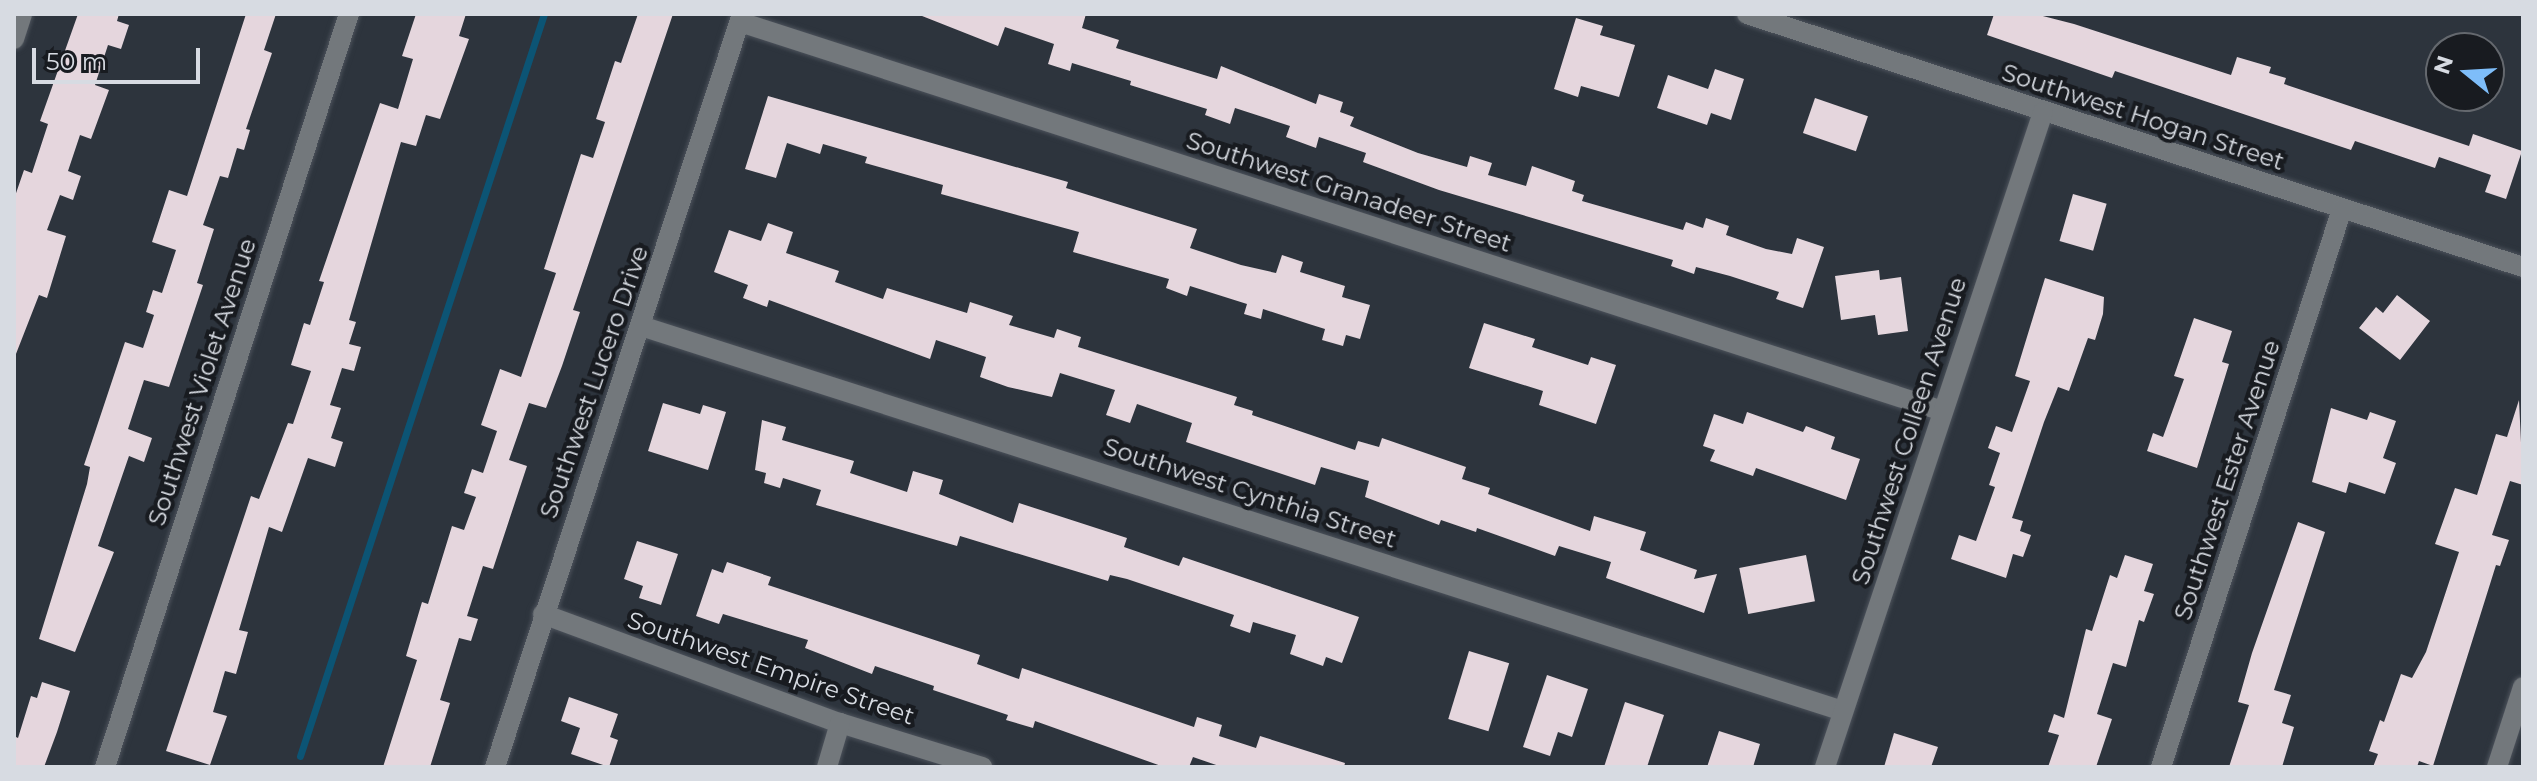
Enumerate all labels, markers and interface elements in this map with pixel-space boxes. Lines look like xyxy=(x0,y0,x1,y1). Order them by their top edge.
scale bar xyxy=(36,32,204,82)
north arrow xyxy=(2425,32,2505,112)
text: 50 m xyxy=(46,47,107,76)
text: N xyxy=(2428,52,2459,78)
street label: Southwest Hogan Street xyxy=(1998,58,2288,176)
street label: Southwest Granadeer Street xyxy=(1183,126,1515,258)
street label: Southwest Violet Avenue xyxy=(142,235,262,529)
street label: Southwest Lucero Drive xyxy=(534,242,654,522)
street label: Southwest Colleen Avenue xyxy=(1846,274,1972,588)
street label: Southwest Ester Avenue xyxy=(2168,336,2286,624)
street label: Southwest Cynthia Street xyxy=(1100,432,1400,554)
street label: Southwest Empire Street xyxy=(624,605,918,731)

